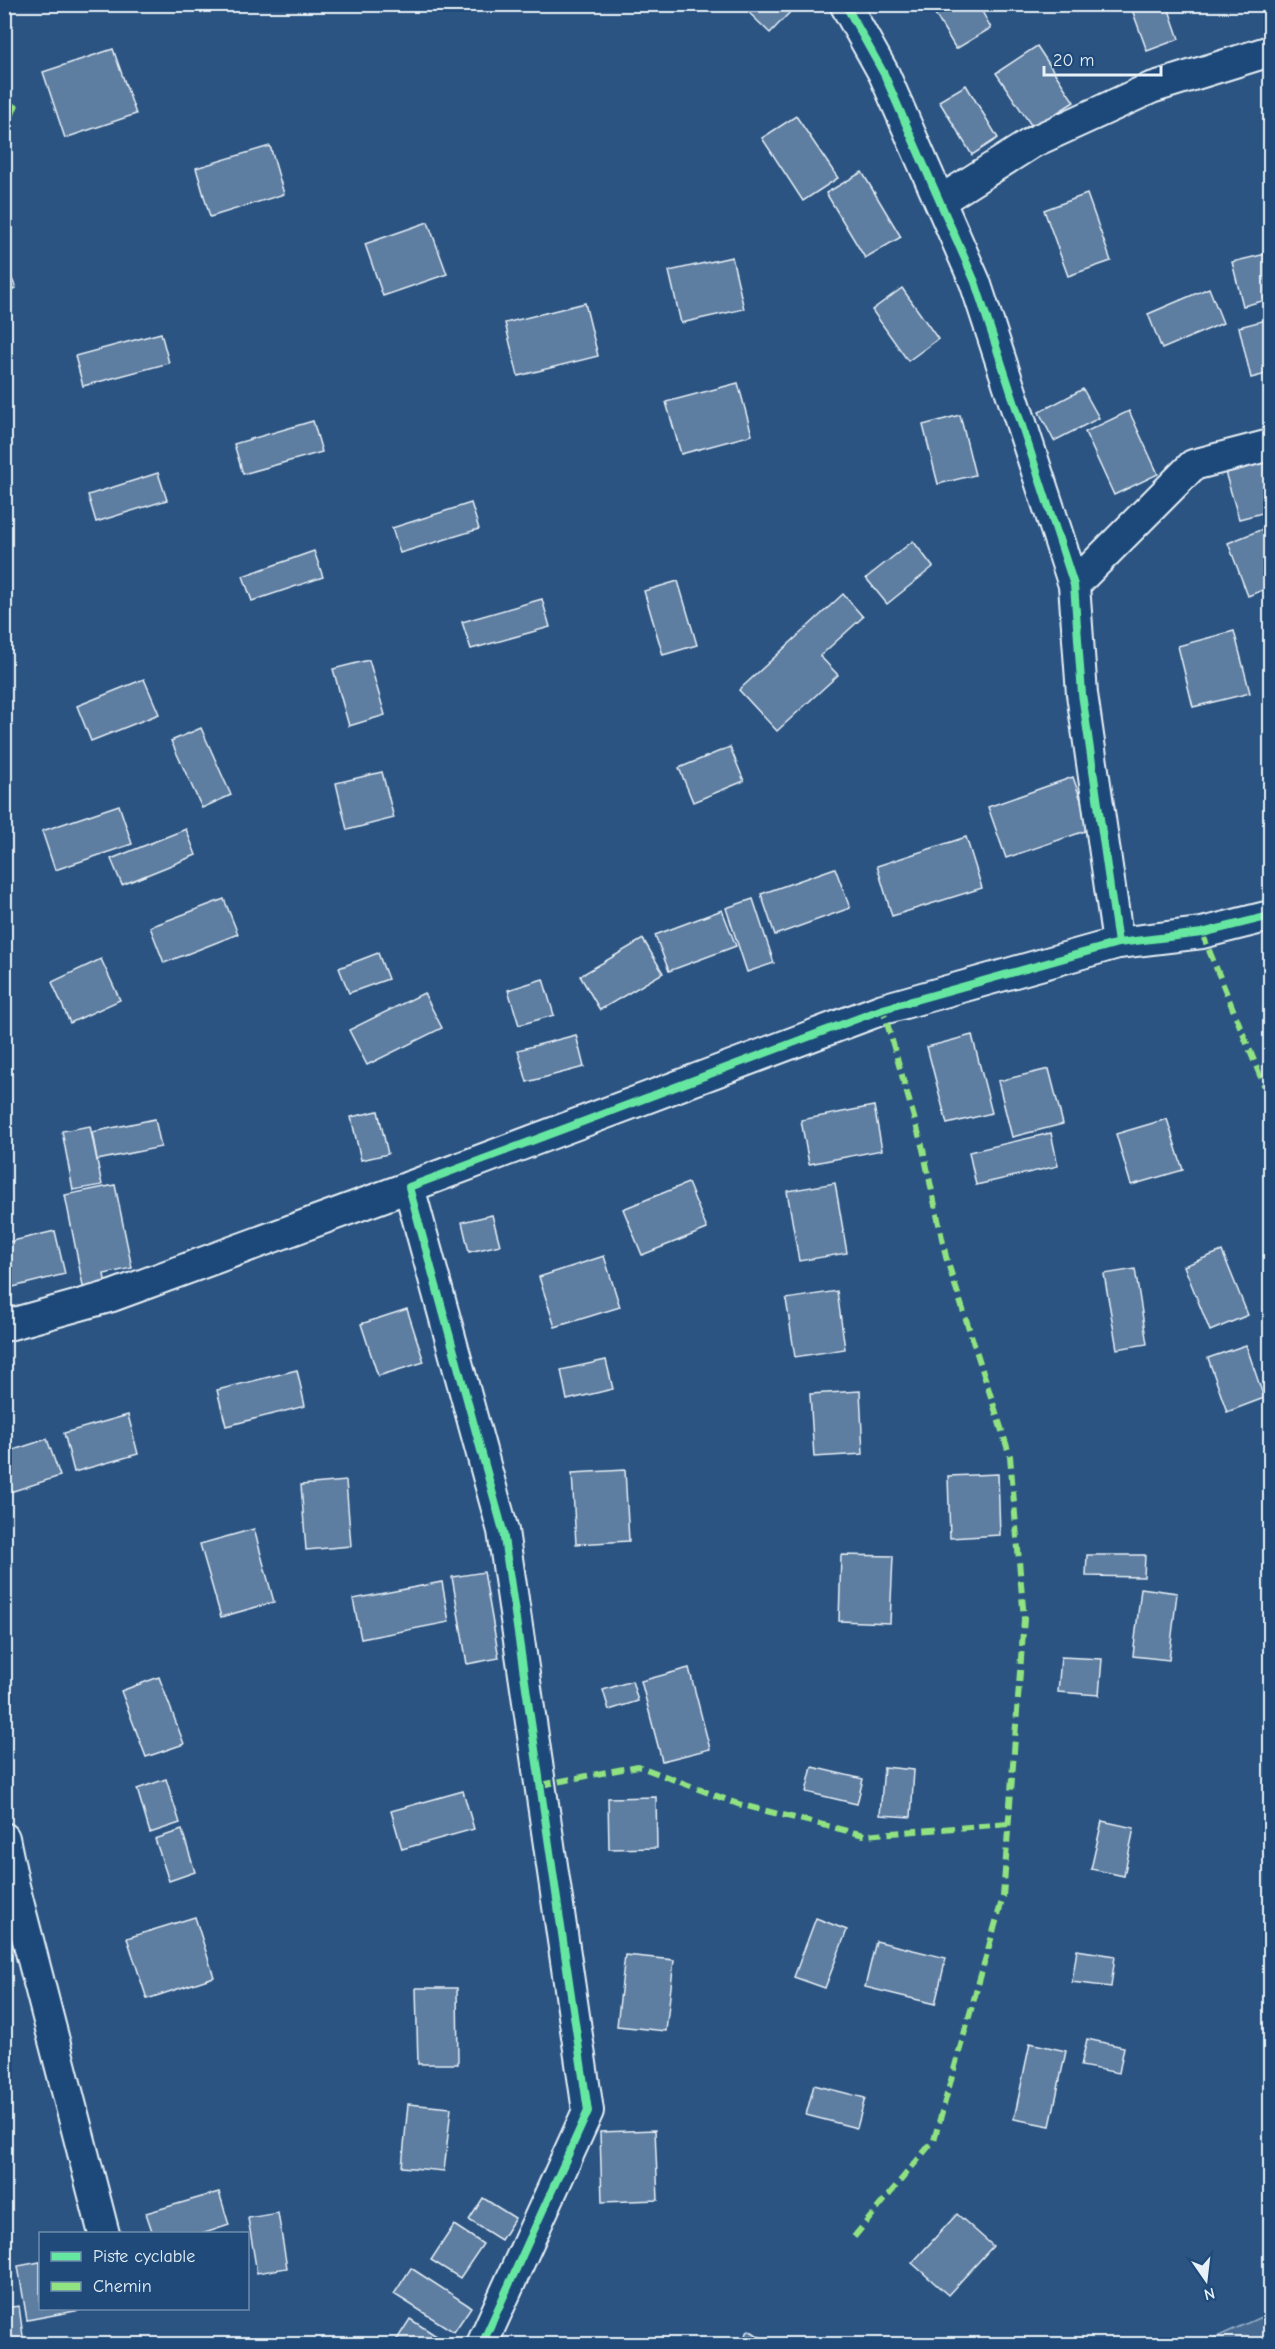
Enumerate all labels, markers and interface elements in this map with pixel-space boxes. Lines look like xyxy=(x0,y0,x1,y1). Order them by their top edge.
scale bar xyxy=(1044,39,1161,77)
text: 20 m xyxy=(1053,50,1094,71)
legend xyxy=(39,2232,249,2310)
text: Piste cyclable xyxy=(93,2246,195,2267)
north arrow xyxy=(1176,2250,1236,2310)
text: Chemin xyxy=(93,2276,152,2297)
text: N xyxy=(1202,2284,1217,2304)

